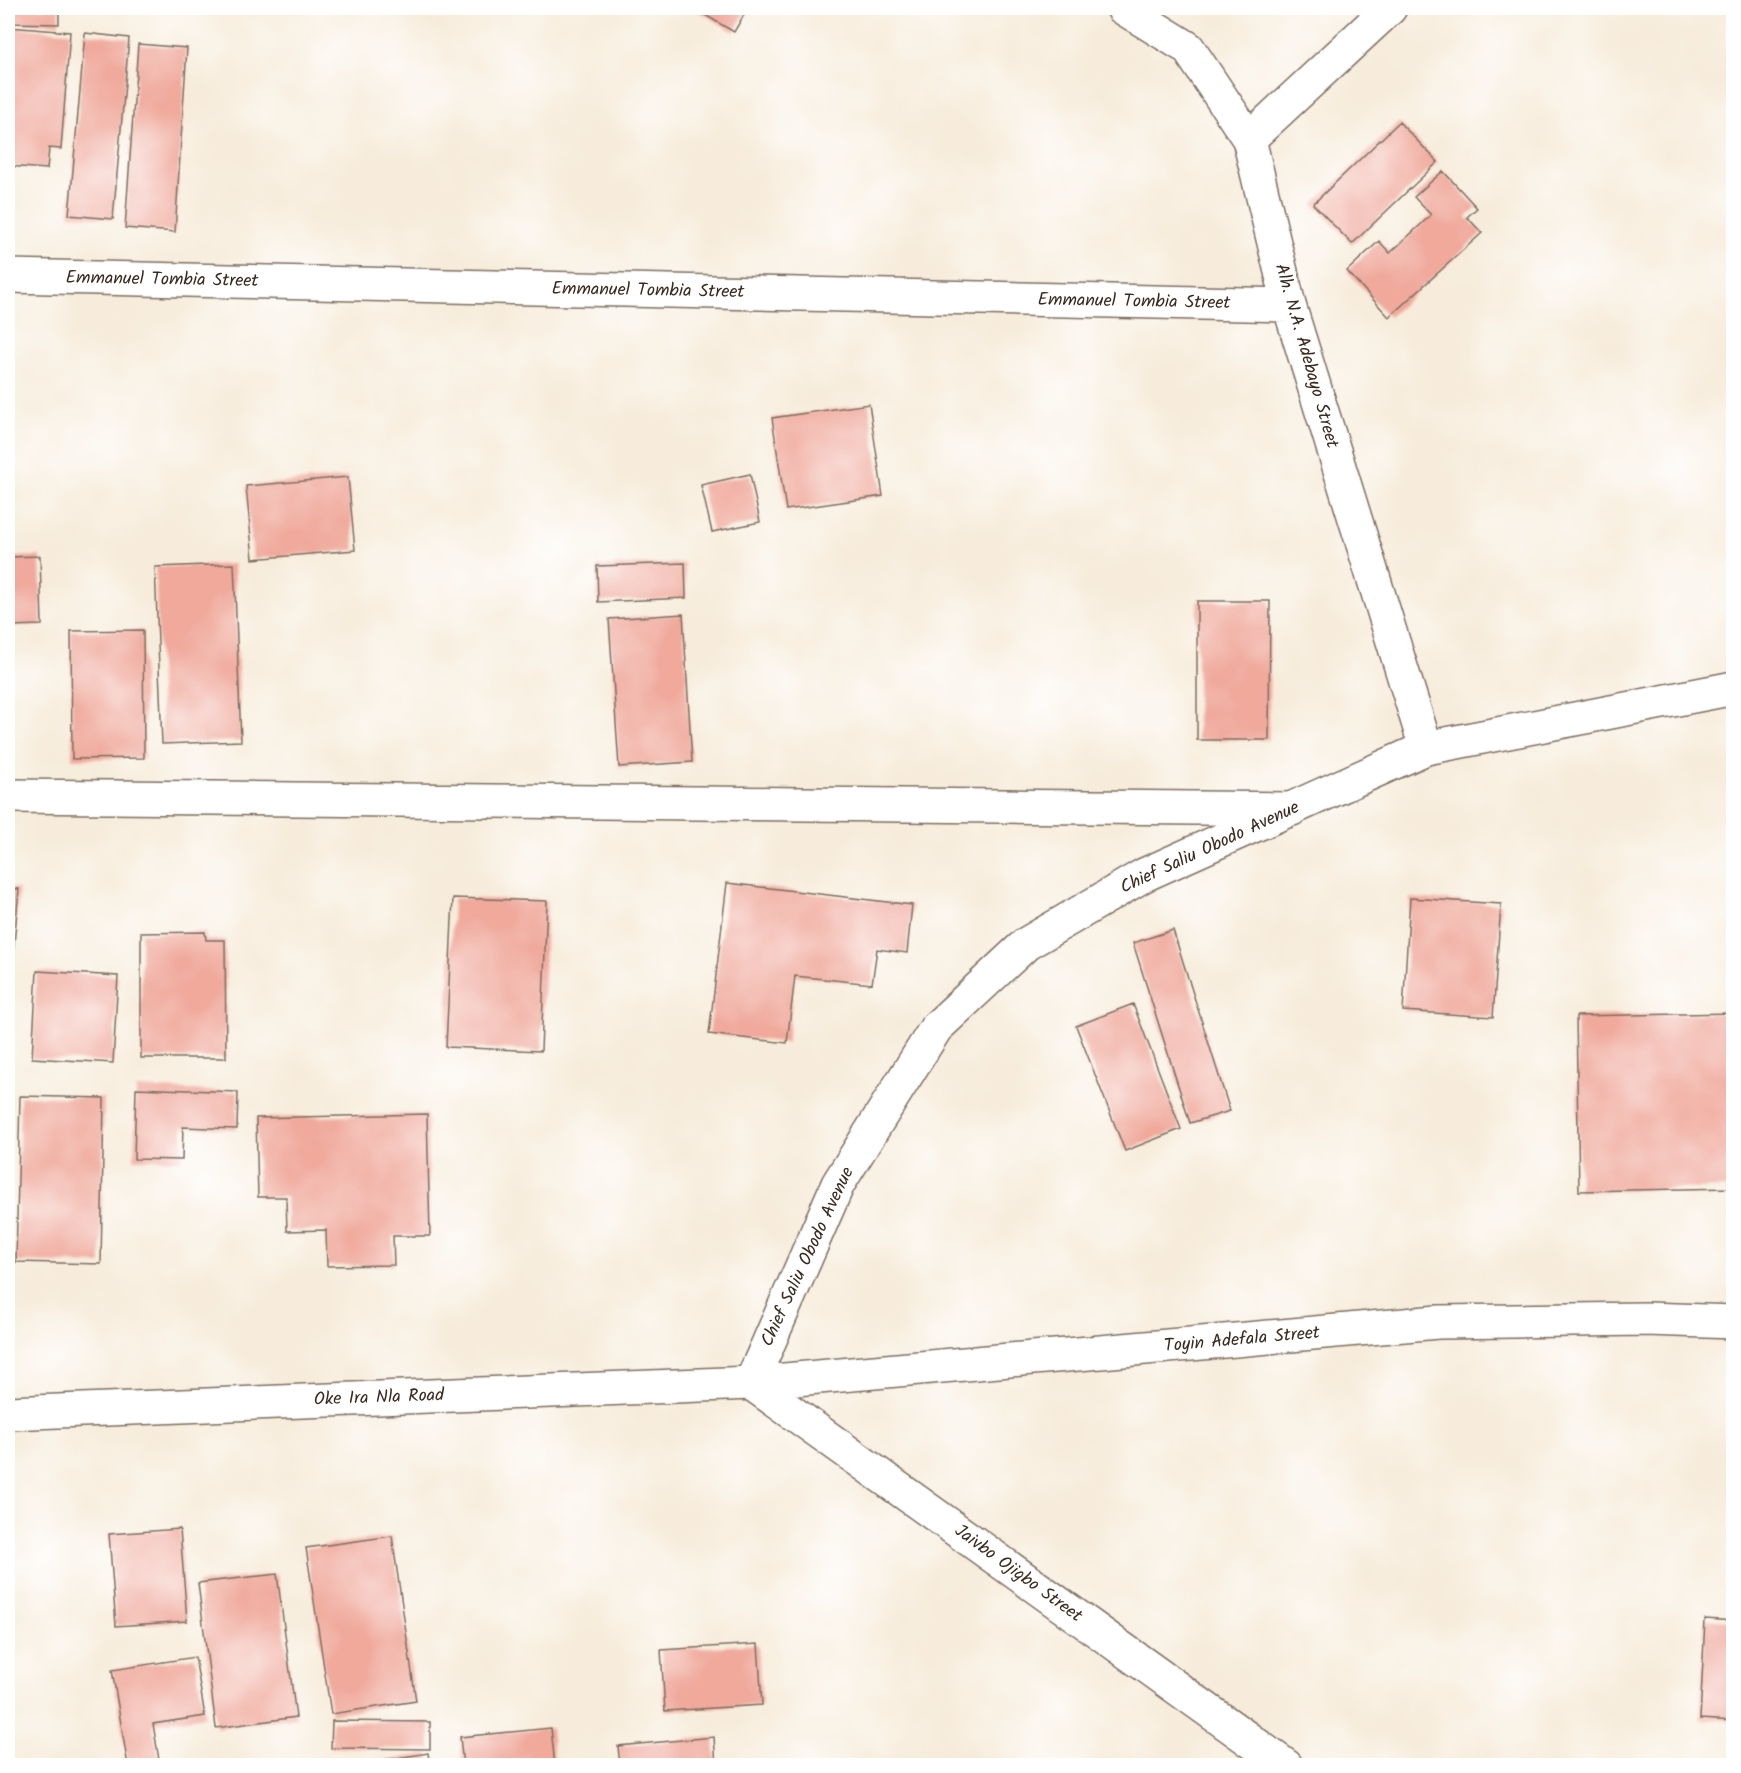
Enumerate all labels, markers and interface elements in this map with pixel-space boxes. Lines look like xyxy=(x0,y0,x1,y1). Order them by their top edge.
street label: Alh. N.A. Adebayo Street xyxy=(1266,260,1347,453)
street label: Emmanuel Tombia Street xyxy=(65,264,260,296)
street label: Emmanuel Tombia Street xyxy=(551,275,746,307)
street label: Emmanuel Tombia Street xyxy=(1037,286,1232,318)
street label: Chief Saliu Obodo Avenue xyxy=(1115,794,1305,902)
street label: Chief Saliu Obodo Avenue xyxy=(754,1162,862,1352)
street label: Toyin Adefala Street xyxy=(1163,1319,1322,1361)
street label: Oke Ira Nla Road xyxy=(313,1381,446,1415)
street label: Jaivbo Ojigbo Street xyxy=(948,1517,1089,1631)

